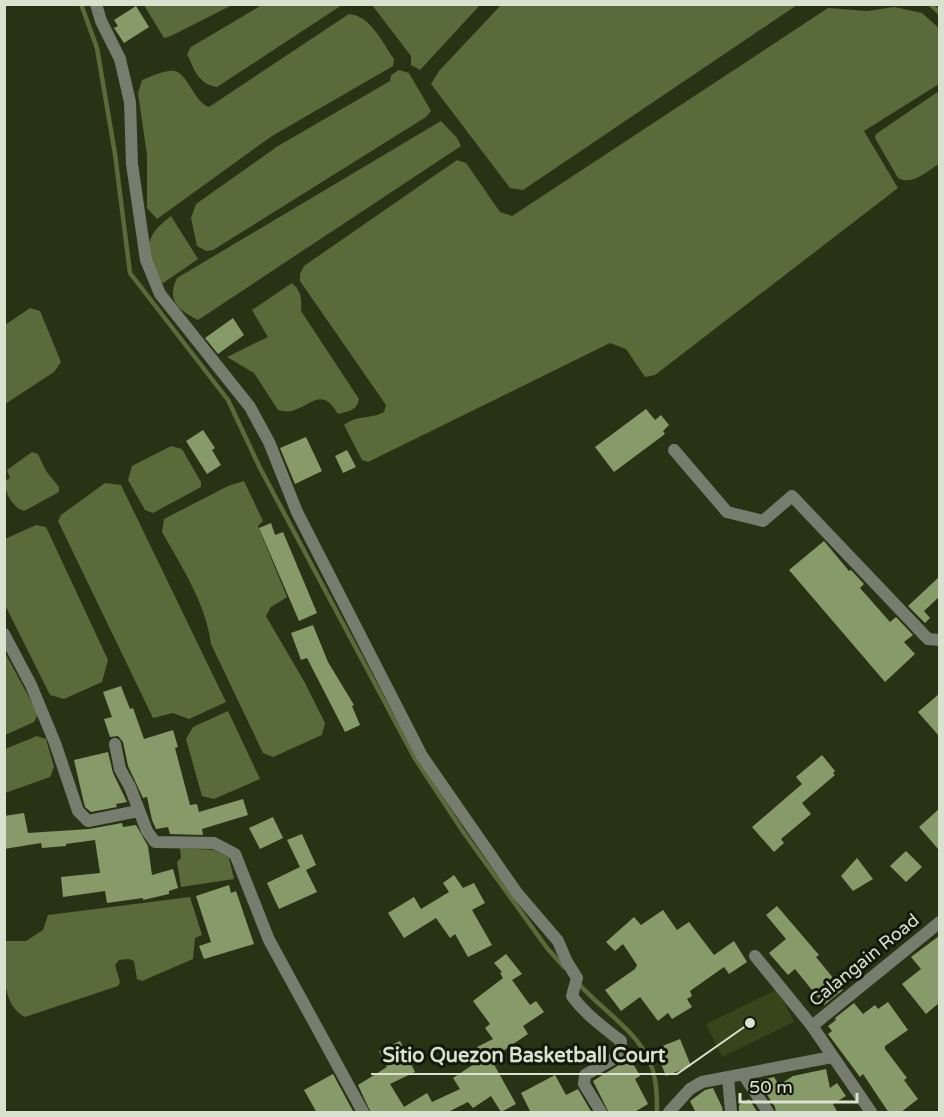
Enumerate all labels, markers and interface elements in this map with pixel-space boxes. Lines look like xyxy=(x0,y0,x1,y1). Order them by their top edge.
street label: Calangain Road xyxy=(805,909,923,1011)
callout: Sitio Quezon Basketball Court xyxy=(371,1036,677,1074)
text: Sitio Quezon Basketball Court xyxy=(383,1044,666,1068)
scale bar xyxy=(740,1066,857,1104)
text: 50 m xyxy=(749,1076,793,1098)

